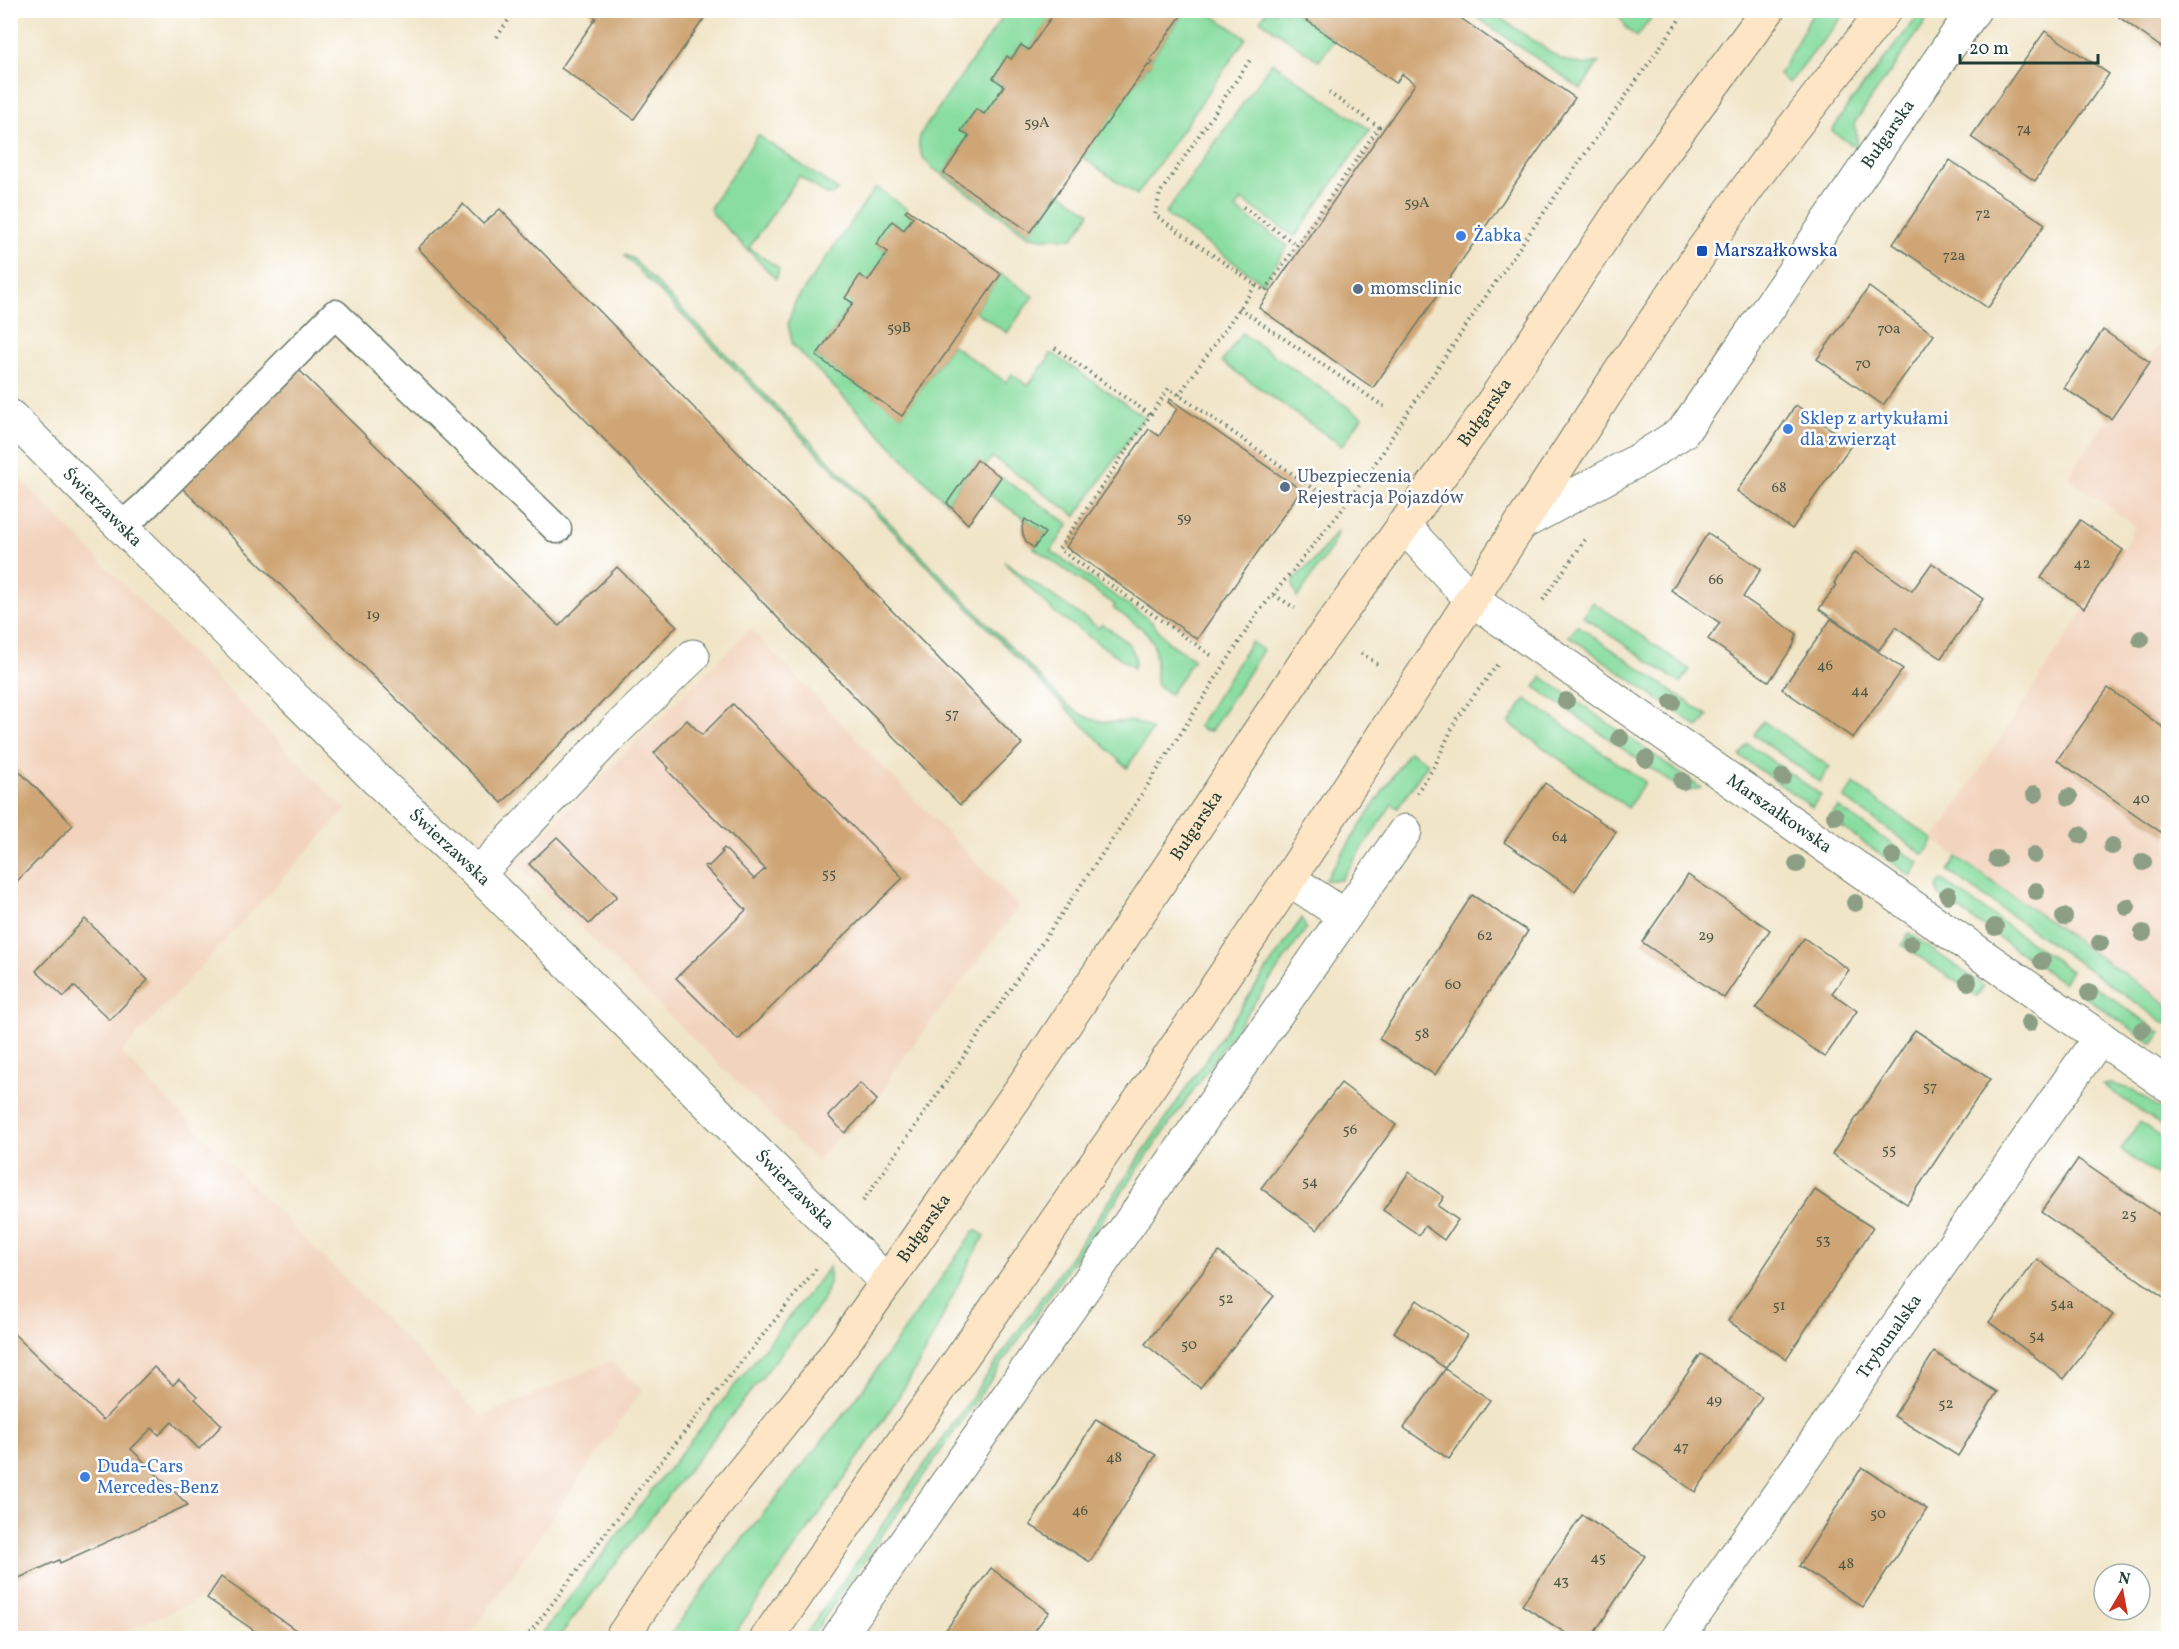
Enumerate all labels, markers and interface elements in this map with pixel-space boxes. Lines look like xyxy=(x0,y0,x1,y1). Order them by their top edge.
scale bar xyxy=(1960,27,2098,65)
text: 20 m xyxy=(1969,37,2009,62)
street label: Bułgarska xyxy=(1856,95,1921,174)
house number: 59A xyxy=(1024,113,1050,134)
house number: 74 xyxy=(2017,119,2031,140)
house number: 59A xyxy=(1404,193,1430,214)
house number: 72 xyxy=(1975,204,1991,225)
place label: Żabka xyxy=(1473,224,1522,249)
marker: Żabka xyxy=(1454,229,1468,243)
place label: Marszałkowska xyxy=(1714,239,1838,264)
marker: Marszałkowska xyxy=(1695,244,1709,258)
house number: 72a xyxy=(1943,246,1965,267)
place label: momsclinic xyxy=(1370,277,1462,302)
marker: momsclinic xyxy=(1351,282,1365,296)
house number: 59B xyxy=(887,318,911,339)
house number: 70a xyxy=(1877,319,1901,340)
house number: 70 xyxy=(1855,354,1871,375)
street label: Bułgarska xyxy=(1452,373,1518,452)
place label: Sklep z artykułami dla zwierząt xyxy=(1800,407,1948,453)
marker: Sklep z artykułami dla zwierząt xyxy=(1781,422,1795,436)
street label: Świerzawska xyxy=(57,462,148,553)
place label: Ubezpieczenia Rejestracja Pojazdów xyxy=(1297,465,1464,511)
house number: 68 xyxy=(1771,478,1787,499)
marker: Ubezpieczenia Rejestracja Pojazdów xyxy=(1278,480,1292,494)
house number: 59 xyxy=(1177,508,1192,529)
house number: 42 xyxy=(2073,554,2091,575)
house number: 66 xyxy=(1708,570,1724,591)
house number: 19 xyxy=(366,605,380,626)
house number: 46 xyxy=(1817,656,1833,677)
house number: 44 xyxy=(1851,681,1869,702)
house number: 57 xyxy=(945,704,959,725)
street label: Marszałkowska xyxy=(1721,768,1837,859)
street label: Bułgarska xyxy=(1164,786,1229,866)
house number: 40 xyxy=(2132,789,2150,810)
street label: Świerzawska xyxy=(403,803,496,892)
house number: 64 xyxy=(1552,827,1568,848)
house number: 55 xyxy=(822,864,836,885)
house number: 62 xyxy=(1477,926,1493,947)
house number: 29 xyxy=(1698,926,1714,947)
house number: 60 xyxy=(1445,975,1461,996)
house number: 58 xyxy=(1415,1024,1429,1045)
house number: 57 xyxy=(1923,1077,1937,1098)
house number: 56 xyxy=(1343,1120,1357,1141)
house number: 55 xyxy=(1882,1140,1896,1161)
street label: Świerzawska xyxy=(749,1144,840,1235)
house number: 54 xyxy=(1302,1172,1318,1193)
street label: Bułgarska xyxy=(891,1189,957,1268)
house number: 25 xyxy=(2121,1205,2137,1226)
house number: 53 xyxy=(1816,1230,1830,1251)
house number: 52 xyxy=(1218,1289,1234,1310)
street label: Trybunalska xyxy=(1851,1289,1928,1384)
house number: 54a xyxy=(2050,1294,2074,1315)
house number: 51 xyxy=(1772,1296,1786,1317)
house number: 54 xyxy=(2029,1326,2045,1347)
house number: 50 xyxy=(1181,1335,1197,1356)
house number: 49 xyxy=(1706,1390,1722,1411)
house number: 52 xyxy=(1938,1394,1954,1415)
house number: 47 xyxy=(1673,1437,1689,1458)
house number: 48 xyxy=(1106,1448,1122,1469)
place label: Duda-Cars Mercedes-Benz xyxy=(97,1455,219,1501)
marker: Duda-Cars Mercedes-Benz xyxy=(78,1470,92,1484)
house number: 46 xyxy=(1072,1501,1088,1522)
house number: 50 xyxy=(1870,1504,1886,1525)
house number: 45 xyxy=(1590,1548,1606,1569)
house number: 48 xyxy=(1838,1554,1854,1575)
north arrow xyxy=(2092,1562,2152,1622)
text: N xyxy=(2117,1567,2132,1591)
house number: 43 xyxy=(1553,1571,1569,1592)

